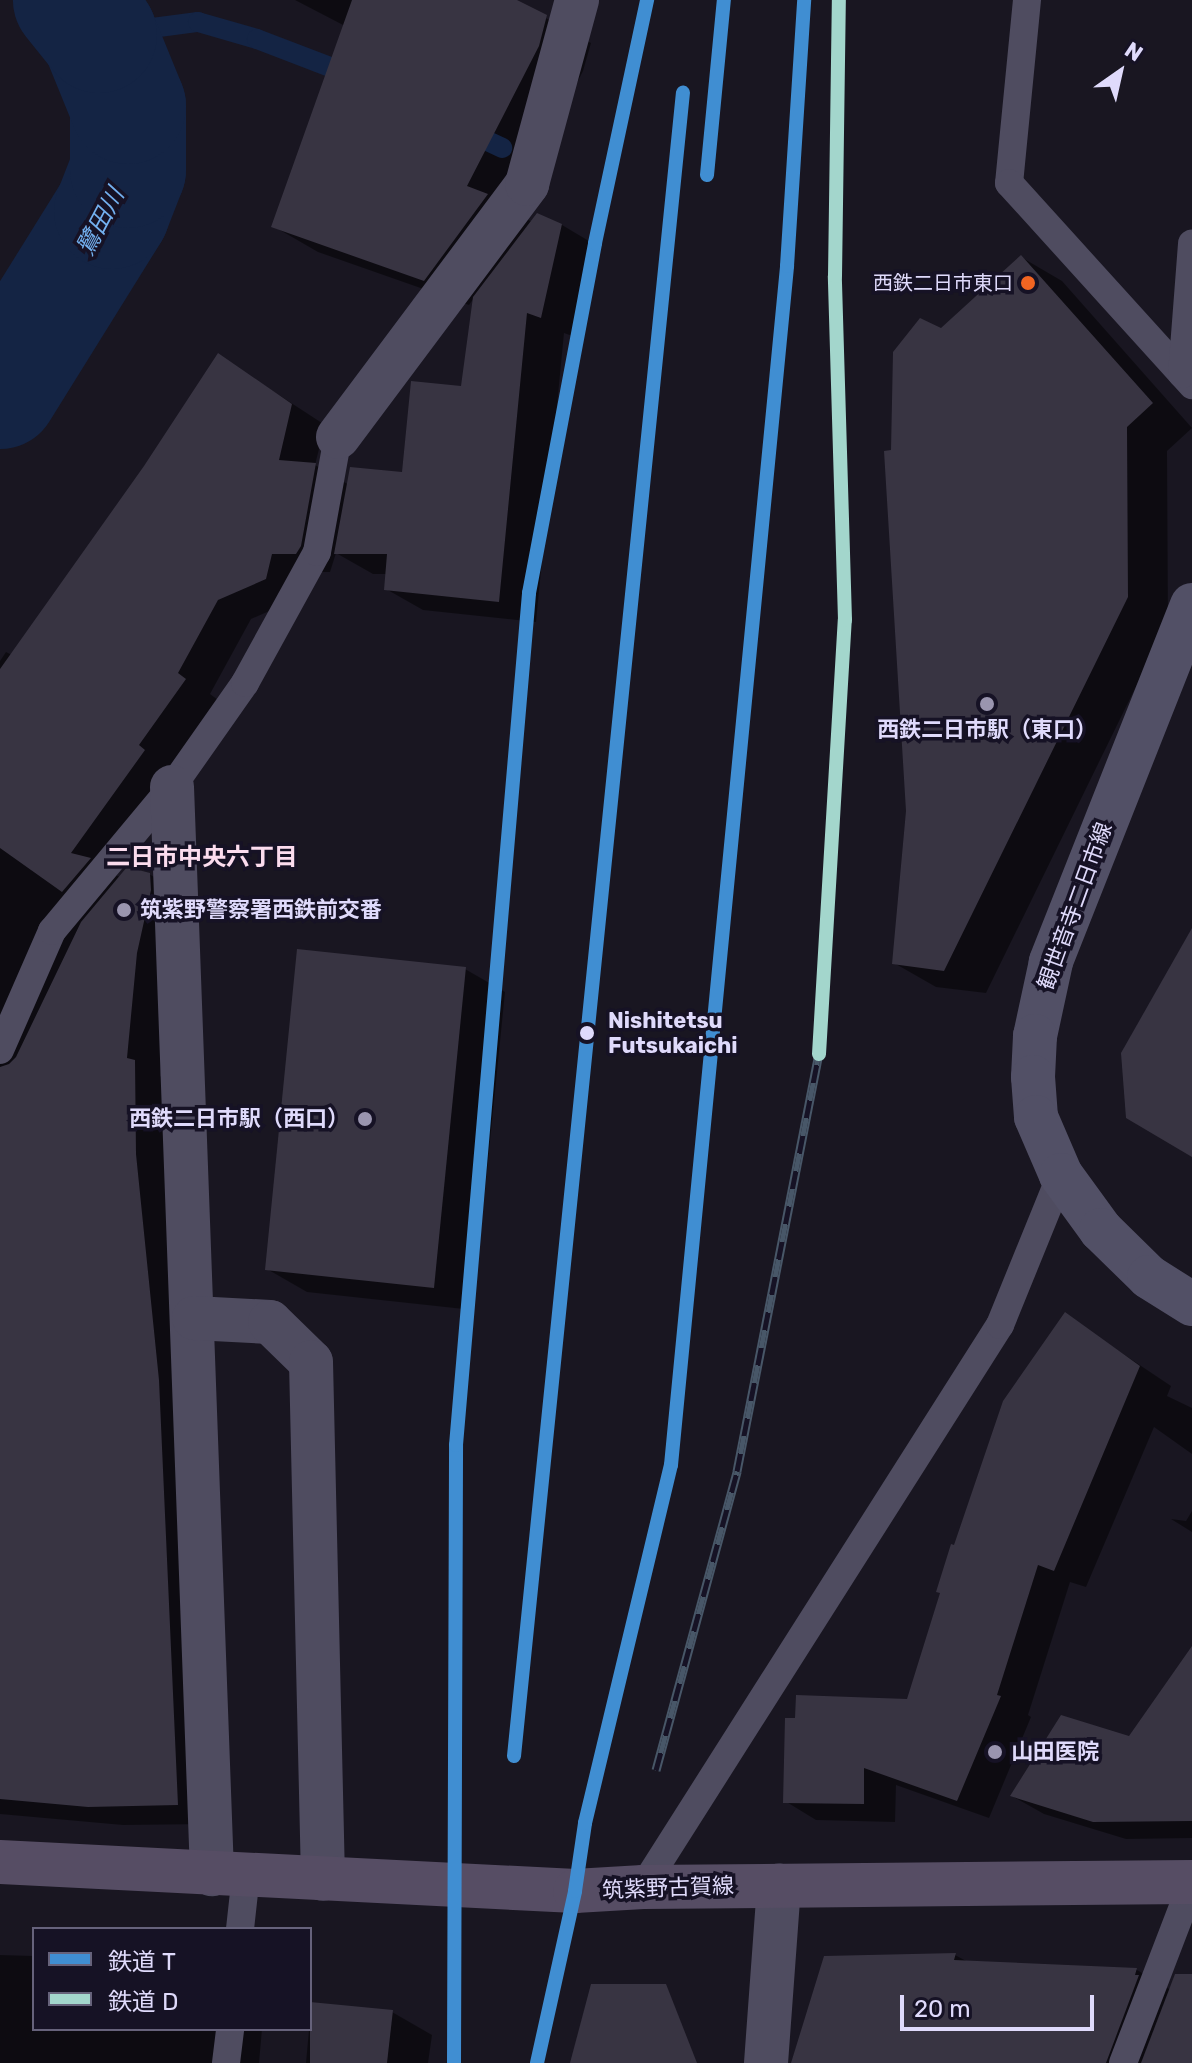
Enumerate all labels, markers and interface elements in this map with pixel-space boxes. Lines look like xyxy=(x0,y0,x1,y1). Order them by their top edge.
north arrow xyxy=(1080,32,1160,112)
text: N xyxy=(1120,36,1148,67)
water label: 鷺田川 xyxy=(71,183,131,261)
place label: 西鉄二日市東口 xyxy=(873,271,1013,295)
marker: 西鉄二日市東口 xyxy=(1020,275,1036,291)
marker: 西鉄二日市駅（東口） xyxy=(978,695,996,713)
place label: 西鉄二日市駅（東口） xyxy=(877,717,1097,743)
street label: 観世音寺二日市線 xyxy=(1032,819,1118,993)
district label: 二日市中央六丁目 xyxy=(106,844,298,872)
place label: 筑紫野警察署西鉄前交番 xyxy=(140,897,382,923)
marker: 筑紫野警察署西鉄前交番 xyxy=(115,901,133,919)
place label: Nishitetsu Futsukaichi xyxy=(608,1007,738,1058)
marker: Nishitetsu Futsukaichi xyxy=(573,1019,601,1047)
place label: 西鉄二日市駅（西口） xyxy=(129,1106,349,1132)
marker: 西鉄二日市駅（西口） xyxy=(356,1110,374,1128)
place label: 山田医院 xyxy=(1011,1739,1099,1765)
marker: 山田医院 xyxy=(986,1743,1004,1761)
street label: 筑紫野古賀線 xyxy=(602,1873,734,1903)
legend xyxy=(32,1927,312,2031)
text: 鉄道 T xyxy=(108,1948,176,1976)
scale bar xyxy=(904,1979,1098,2029)
text: 鉄道 D xyxy=(108,1988,178,2016)
text: 20 m xyxy=(914,1995,971,2023)

